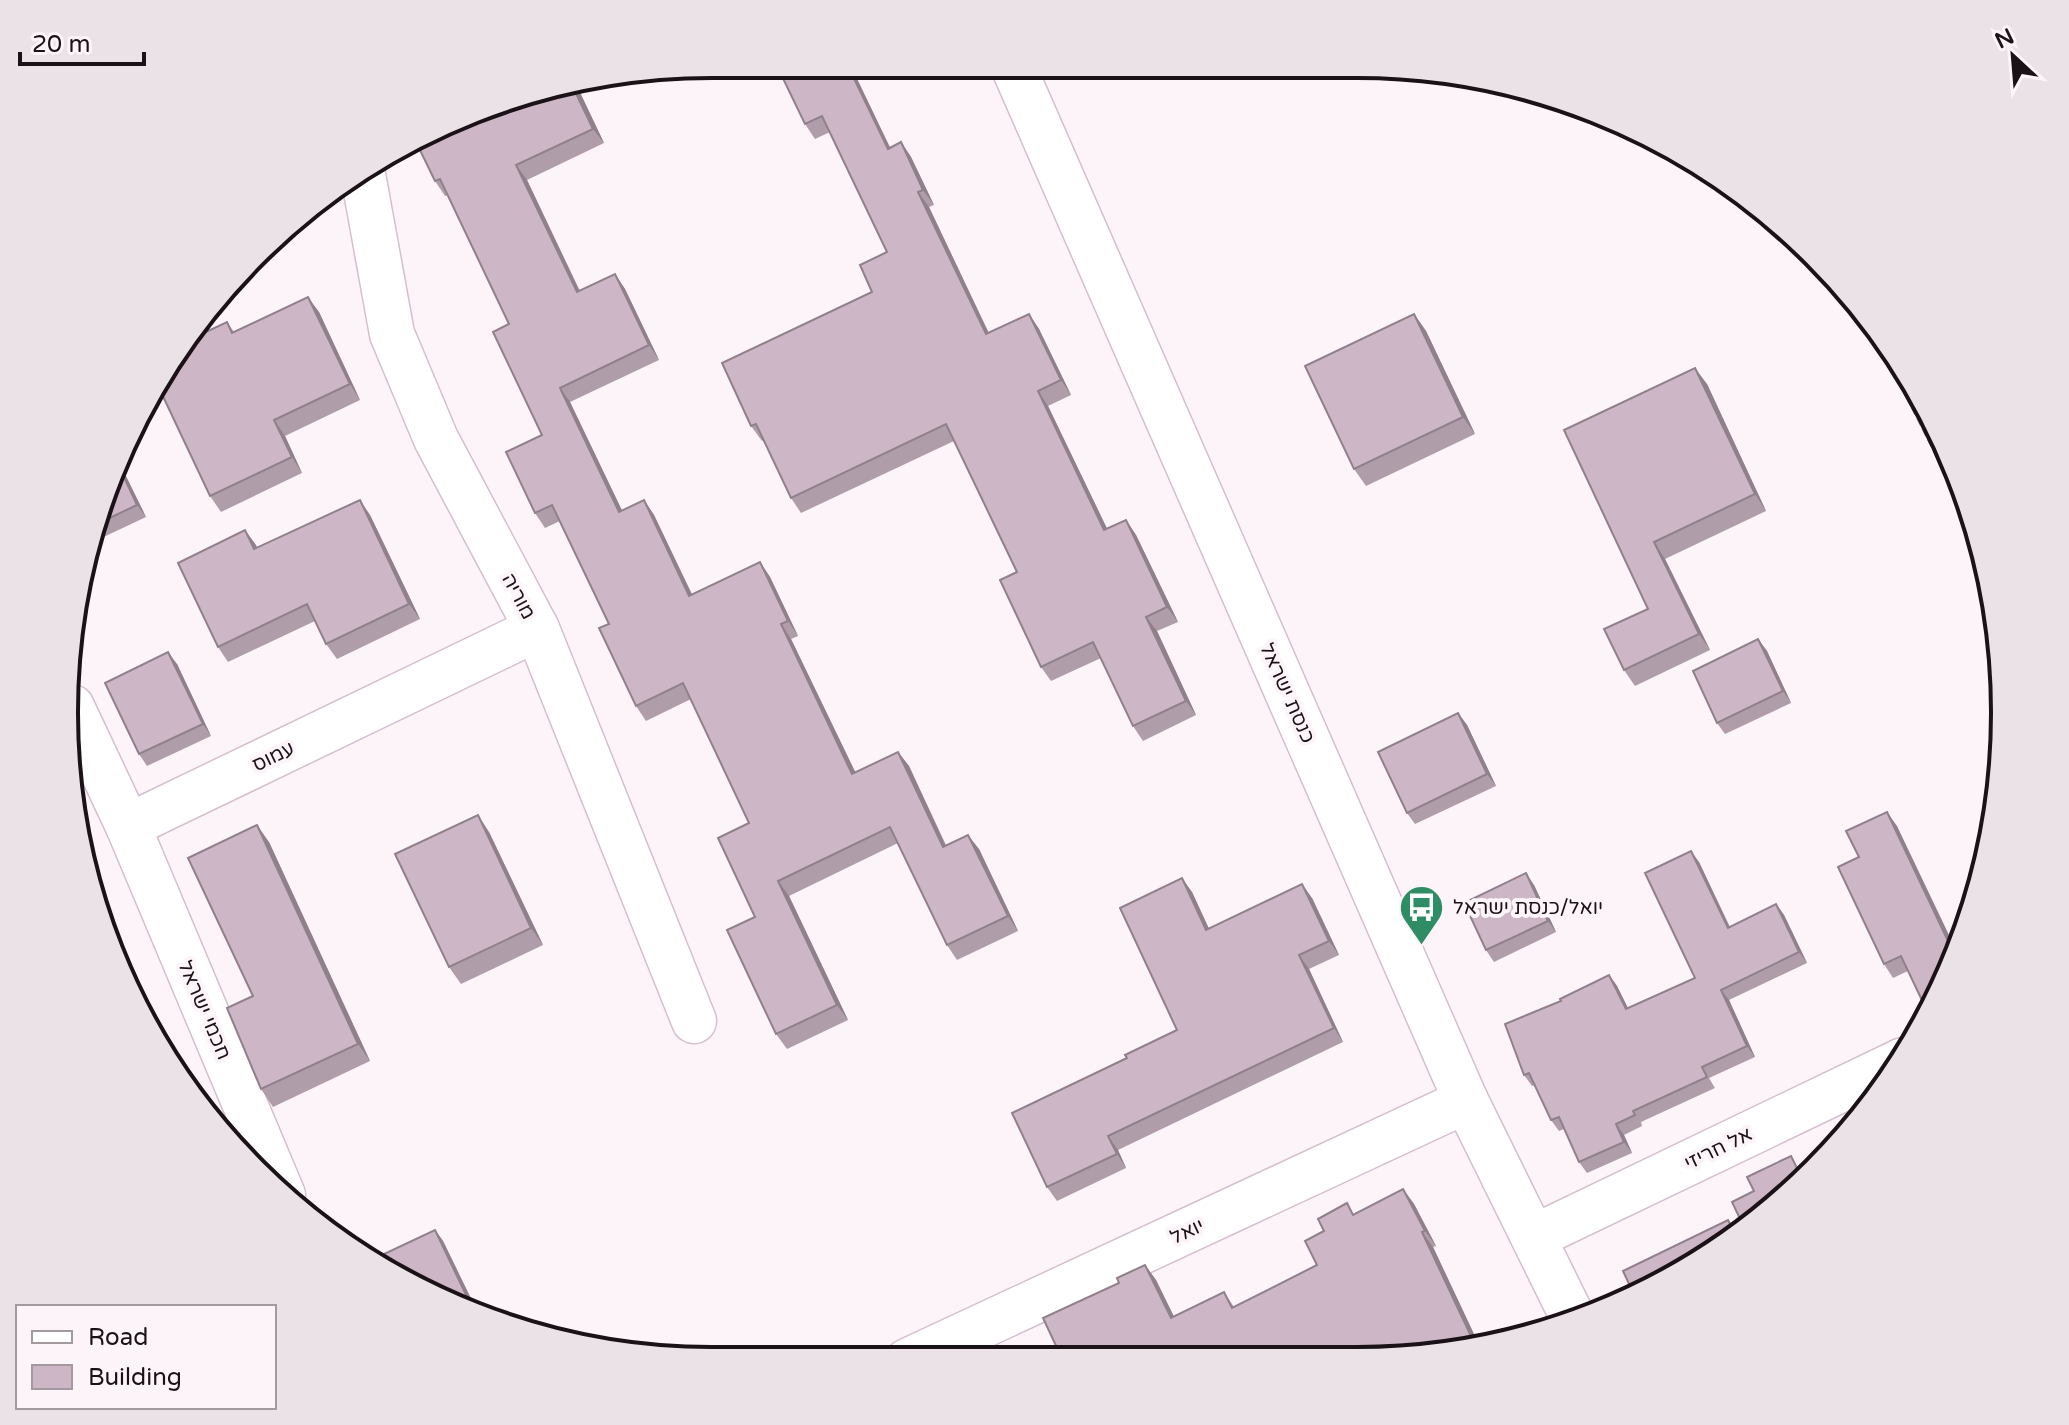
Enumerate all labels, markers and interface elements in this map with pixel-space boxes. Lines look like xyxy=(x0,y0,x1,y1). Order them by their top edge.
scale bar xyxy=(20,16,144,66)
north arrow xyxy=(1973,16,2053,96)
text: N xyxy=(1991,23,2018,54)
text: 20 m xyxy=(32,30,90,59)
street label: מוריה xyxy=(496,569,540,624)
street label: כנסת ישראל xyxy=(1254,640,1320,747)
street label: עמוס xyxy=(248,736,298,777)
bus stop icon: יואל/כנסת ישראל xyxy=(1398,883,1446,946)
place label: יואל/כנסת ישראל xyxy=(1453,896,1603,920)
street label: חכמי ישראל xyxy=(172,957,236,1064)
street label: אל חריזי xyxy=(1681,1122,1756,1176)
street label: יואל xyxy=(1167,1214,1208,1250)
legend xyxy=(16,1305,276,1409)
text: Road xyxy=(88,1323,148,1352)
text: Building xyxy=(88,1363,182,1392)

